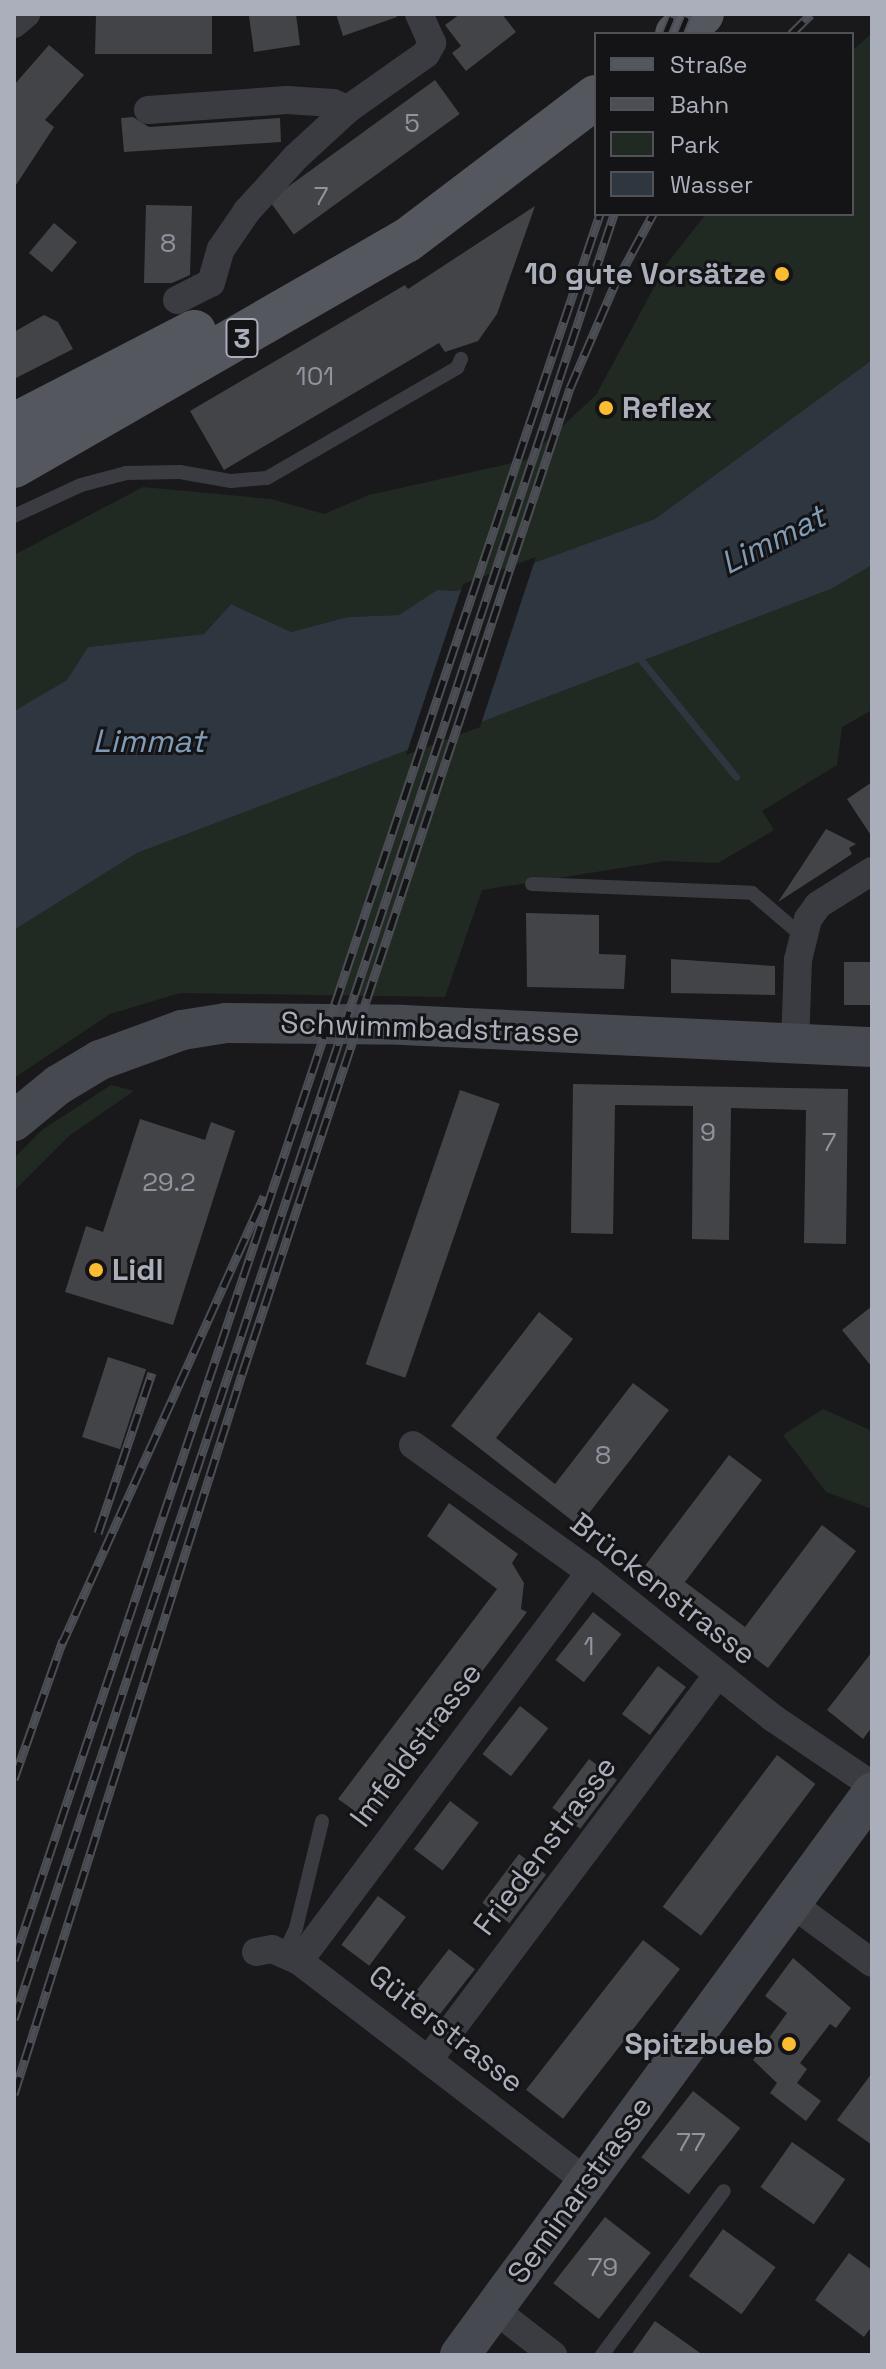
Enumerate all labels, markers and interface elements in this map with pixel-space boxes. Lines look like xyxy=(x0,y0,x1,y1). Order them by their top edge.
legend xyxy=(594,32,854,216)
text: Straße xyxy=(670,49,747,80)
text: Bahn xyxy=(670,89,729,120)
house number: 5 xyxy=(404,108,420,140)
text: Park xyxy=(670,129,720,160)
text: Wasser xyxy=(670,169,753,200)
house number: 7 xyxy=(314,181,328,213)
house number: 8 xyxy=(160,228,176,260)
place label: 10 gute Vorsätze xyxy=(524,256,766,292)
marker: 10 gute Vorsätze xyxy=(773,265,791,283)
road number: 3 xyxy=(224,314,260,362)
house number: 101 xyxy=(296,361,334,393)
place label: Reflex xyxy=(622,390,712,426)
marker: Reflex xyxy=(597,399,615,417)
water label: Limmat xyxy=(714,497,832,583)
water label: Limmat xyxy=(93,722,205,760)
street label: Schwimmbadstrasse xyxy=(280,1005,580,1051)
house number: 9 xyxy=(700,1117,716,1149)
house number: 7 xyxy=(822,1127,836,1159)
house number: 29.2 xyxy=(142,1167,196,1199)
place label: Lidl xyxy=(112,1252,163,1288)
marker: Lidl xyxy=(87,1261,105,1279)
house number: 8 xyxy=(595,1440,611,1472)
street label: Brückenstrasse xyxy=(563,1505,763,1673)
house number: 1 xyxy=(584,1631,594,1663)
street label: Imfeldstrasse xyxy=(343,1656,489,1834)
street label: Friedenstrasse xyxy=(466,1749,624,1943)
street label: Güterstrasse xyxy=(361,1957,531,2101)
place label: Spitzbueb xyxy=(624,2026,773,2062)
marker: Spitzbueb xyxy=(780,2035,798,2053)
street label: Seminarstrasse xyxy=(500,2089,660,2291)
house number: 77 xyxy=(676,2127,706,2159)
house number: 79 xyxy=(588,2252,618,2284)

